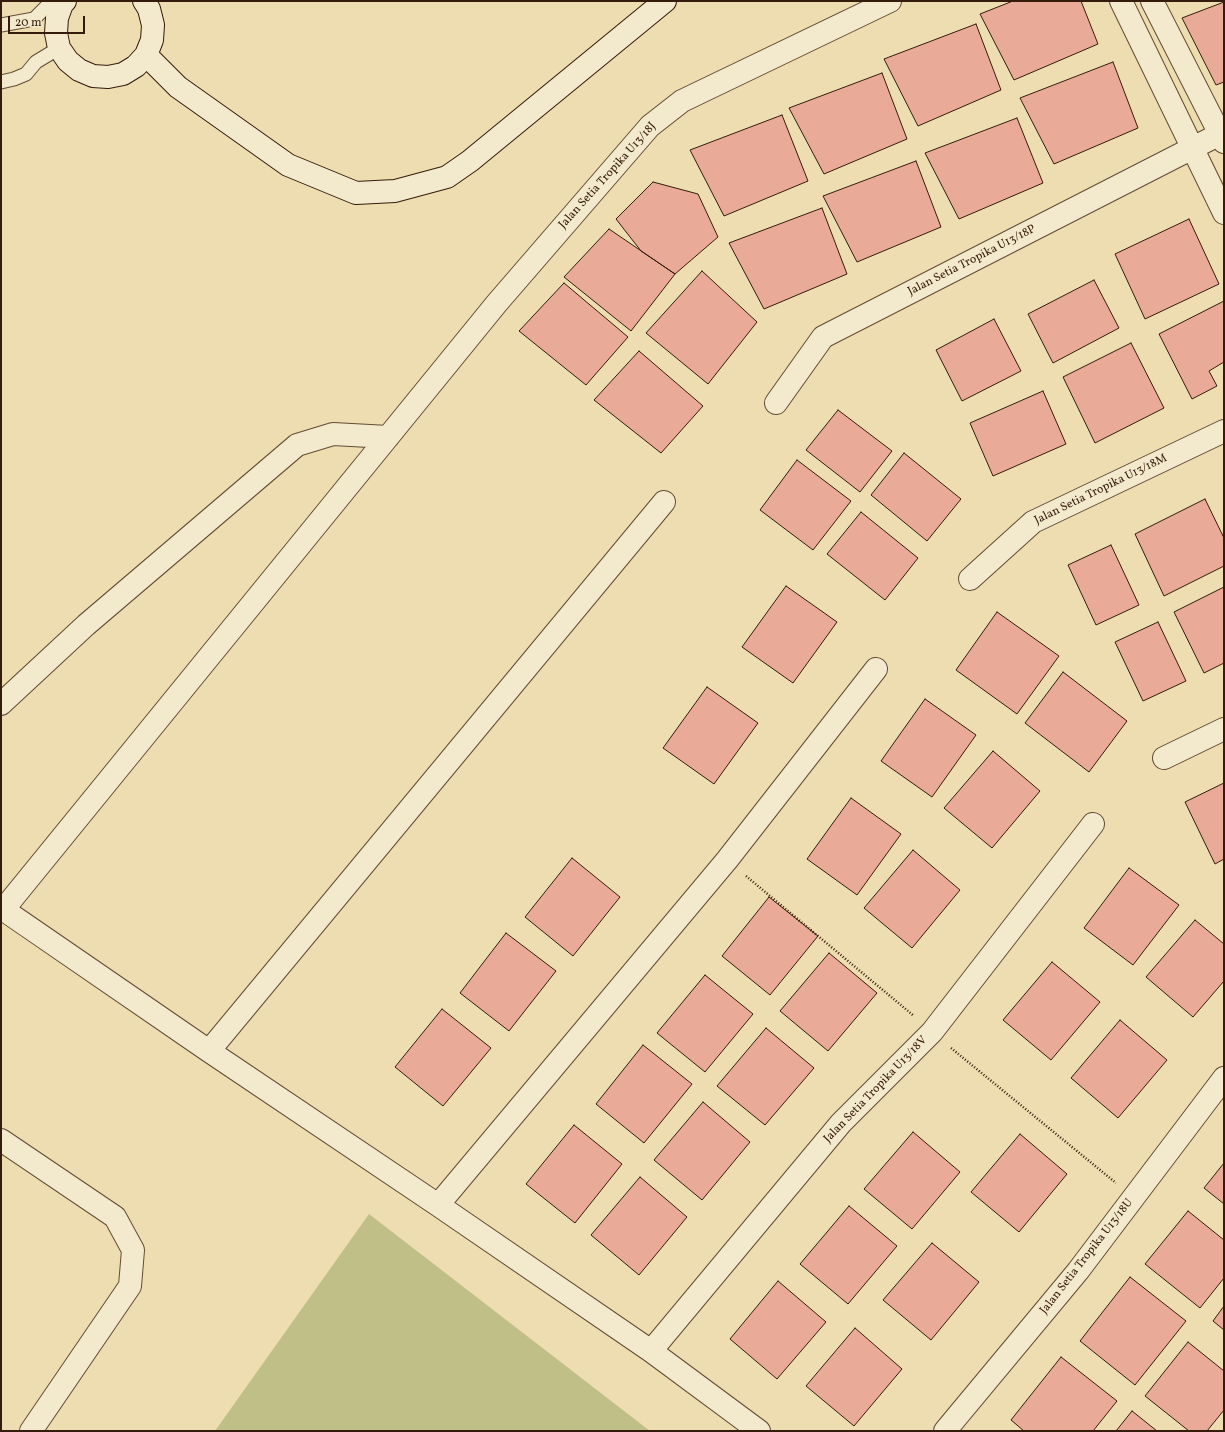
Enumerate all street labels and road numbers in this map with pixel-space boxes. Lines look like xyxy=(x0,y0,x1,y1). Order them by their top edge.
street label: Jalan Setia Tropika U13/18J xyxy=(556,120,660,232)
street label: Jalan Setia Tropika U13/18P xyxy=(906,222,1038,300)
street label: Jalan Setia Tropika U13/18M xyxy=(1032,452,1170,528)
street label: Jalan Setia Tropika U13/18V xyxy=(821,1034,931,1146)
street label: Jalan Setia Tropika U13/18U xyxy=(1037,1196,1137,1318)

